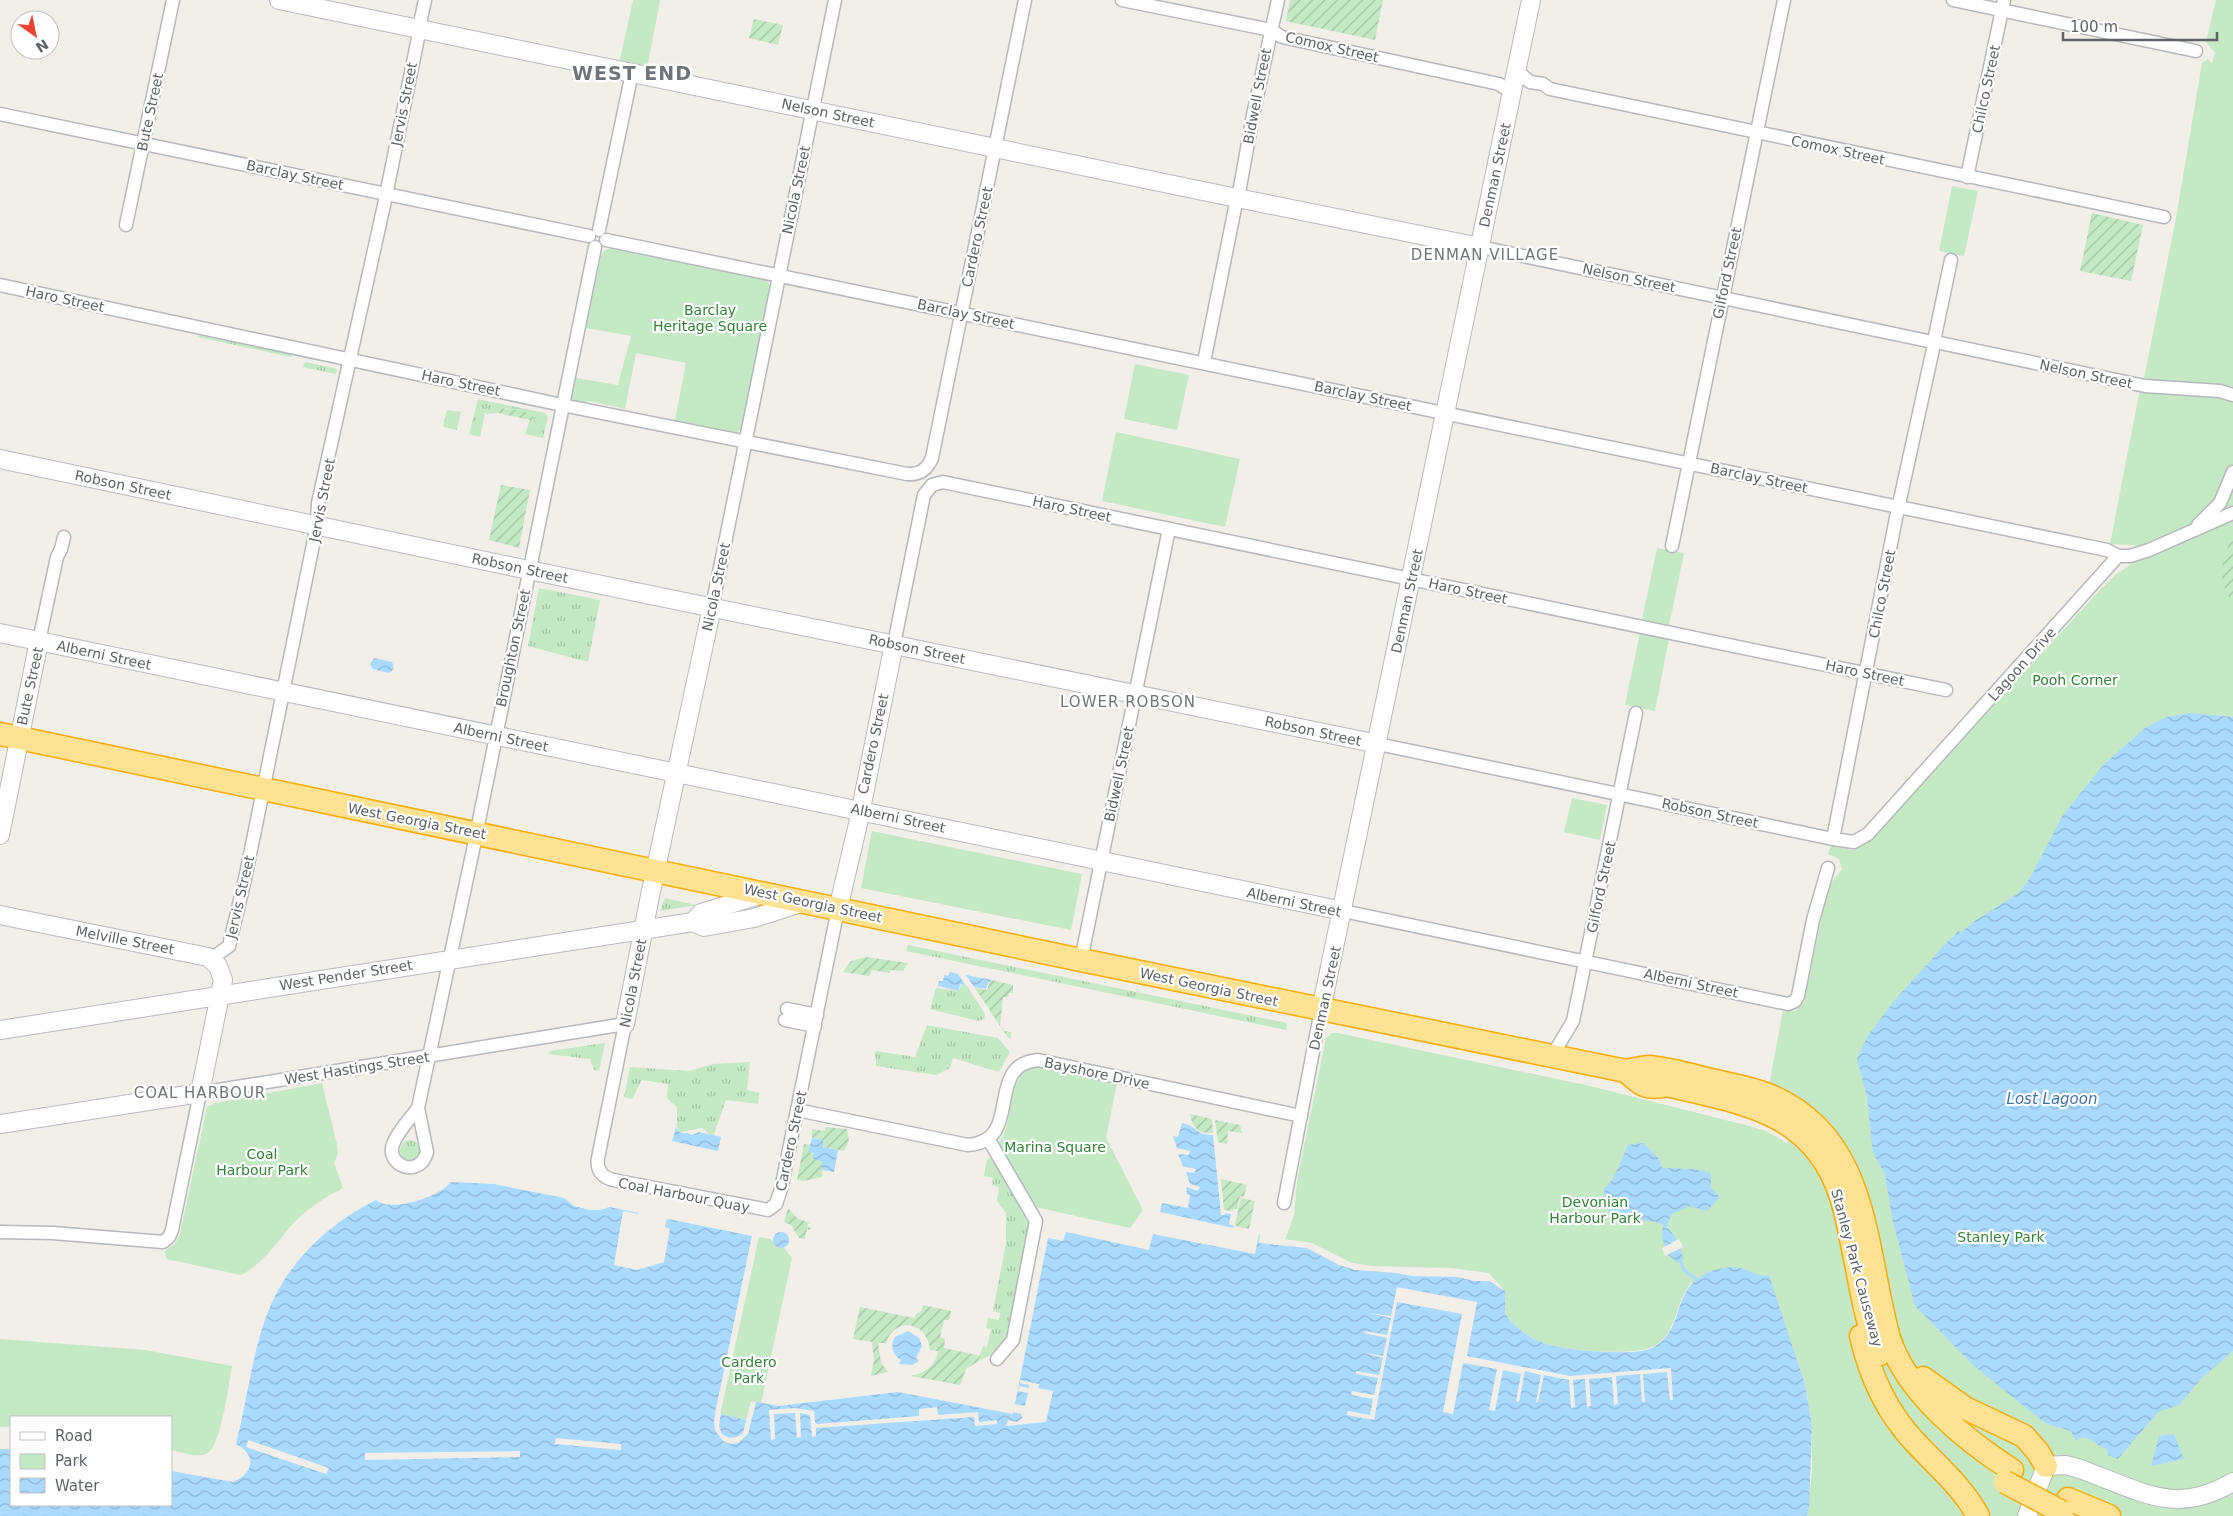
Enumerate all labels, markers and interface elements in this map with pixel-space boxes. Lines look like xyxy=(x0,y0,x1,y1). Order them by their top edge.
north arrow xyxy=(10,10,60,60)
scale bar xyxy=(2063,10,2217,42)
text: 100 m xyxy=(2070,18,2118,36)
street label: Comox Street xyxy=(1284,28,1381,66)
text: N xyxy=(33,36,51,56)
street label: Chilco Street xyxy=(1969,43,2003,135)
street label: Bidwell Street xyxy=(1240,46,1274,145)
street label: Jervis Street xyxy=(388,60,420,148)
district label: WEST END xyxy=(572,62,692,84)
street label: Bute Street xyxy=(134,71,166,153)
street label: Nelson Street xyxy=(780,95,876,131)
street label: Denman Street xyxy=(1476,121,1514,229)
street label: Comox Street xyxy=(1790,132,1887,168)
street label: Nicola Street xyxy=(779,144,813,236)
street label: Barclay Street xyxy=(245,157,346,193)
street label: Cardero Street xyxy=(959,185,996,289)
street label: Gilford Street xyxy=(1709,225,1745,320)
district label: DENMAN VILLAGE xyxy=(1411,246,1559,264)
street label: Nelson Street xyxy=(1581,260,1677,296)
street label: Haro Street xyxy=(24,283,106,315)
street label: Barclay Street xyxy=(916,296,1017,332)
park label: Barclay Heritage Square xyxy=(653,302,767,334)
street label: Nelson Street xyxy=(2038,356,2134,392)
street label: Haro Street xyxy=(420,367,502,399)
street label: Barclay Street xyxy=(1313,378,1414,414)
street label: Jervis Street xyxy=(306,456,338,544)
street label: Barclay Street xyxy=(1709,460,1810,496)
street label: Robson Street xyxy=(73,467,173,503)
street label: Haro Street xyxy=(1031,493,1113,525)
street label: Nicola Street xyxy=(699,541,733,633)
street label: Denman Street xyxy=(1388,547,1426,655)
street label: Chilco Street xyxy=(1866,548,1899,640)
street label: Robson Street xyxy=(470,550,570,586)
street label: Haro Street xyxy=(1427,575,1509,607)
street label: Broughton Street xyxy=(493,587,533,708)
street label: Lagoon Drive xyxy=(1985,624,2059,704)
street label: Robson Street xyxy=(867,631,967,667)
street label: Alberni Street xyxy=(55,637,153,673)
street label: Bute Street xyxy=(14,645,46,727)
street label: Haro Street xyxy=(1824,657,1906,689)
park label: Pooh Corner xyxy=(2032,672,2118,688)
street label: Cardero Street xyxy=(855,692,892,796)
district label: LOWER ROBSON xyxy=(1060,693,1196,711)
street label: Robson Street xyxy=(1263,713,1363,749)
street label: Alberni Street xyxy=(452,719,550,755)
street label: Bidwell Street xyxy=(1101,724,1137,823)
street label: Robson Street xyxy=(1660,795,1760,831)
street label: West Georgia Street xyxy=(346,800,488,842)
street label: Alberni Street xyxy=(849,800,947,836)
street label: Gilford Street xyxy=(1583,839,1619,934)
street label: Jervis Street xyxy=(222,853,257,941)
street label: West Georgia Street xyxy=(742,881,884,926)
street label: Alberni Street xyxy=(1245,884,1343,920)
street label: Melville Street xyxy=(74,923,176,958)
street label: Nicola Street xyxy=(617,937,650,1029)
street label: Denman Street xyxy=(1306,944,1344,1052)
street label: West Pender Street xyxy=(278,956,414,993)
street label: West Georgia Street xyxy=(1138,965,1280,1010)
street label: Alberni Street xyxy=(1642,965,1740,1001)
street label: West Hastings Street xyxy=(283,1049,431,1087)
street label: Bayshore Drive xyxy=(1043,1054,1151,1092)
district label: COAL HARBOUR xyxy=(134,1084,266,1102)
street label: Cardero Street xyxy=(773,1089,810,1193)
water label: Lost Lagoon xyxy=(2007,1090,2097,1108)
park label: Marina Square xyxy=(1004,1139,1106,1155)
park label: Coal Harbour Park xyxy=(216,1146,309,1178)
street label: Coal Harbour Quay xyxy=(617,1174,751,1216)
street label: Stanley Park Causeway xyxy=(1828,1187,1886,1349)
park label: Devonian Harbour Park xyxy=(1549,1194,1642,1226)
park label: Stanley Park xyxy=(1957,1229,2046,1245)
park label: Cardero Park xyxy=(721,1354,777,1386)
legend xyxy=(10,1416,172,1506)
text: Road xyxy=(55,1427,93,1445)
text: Park xyxy=(55,1452,88,1470)
text: Water xyxy=(55,1477,100,1495)

